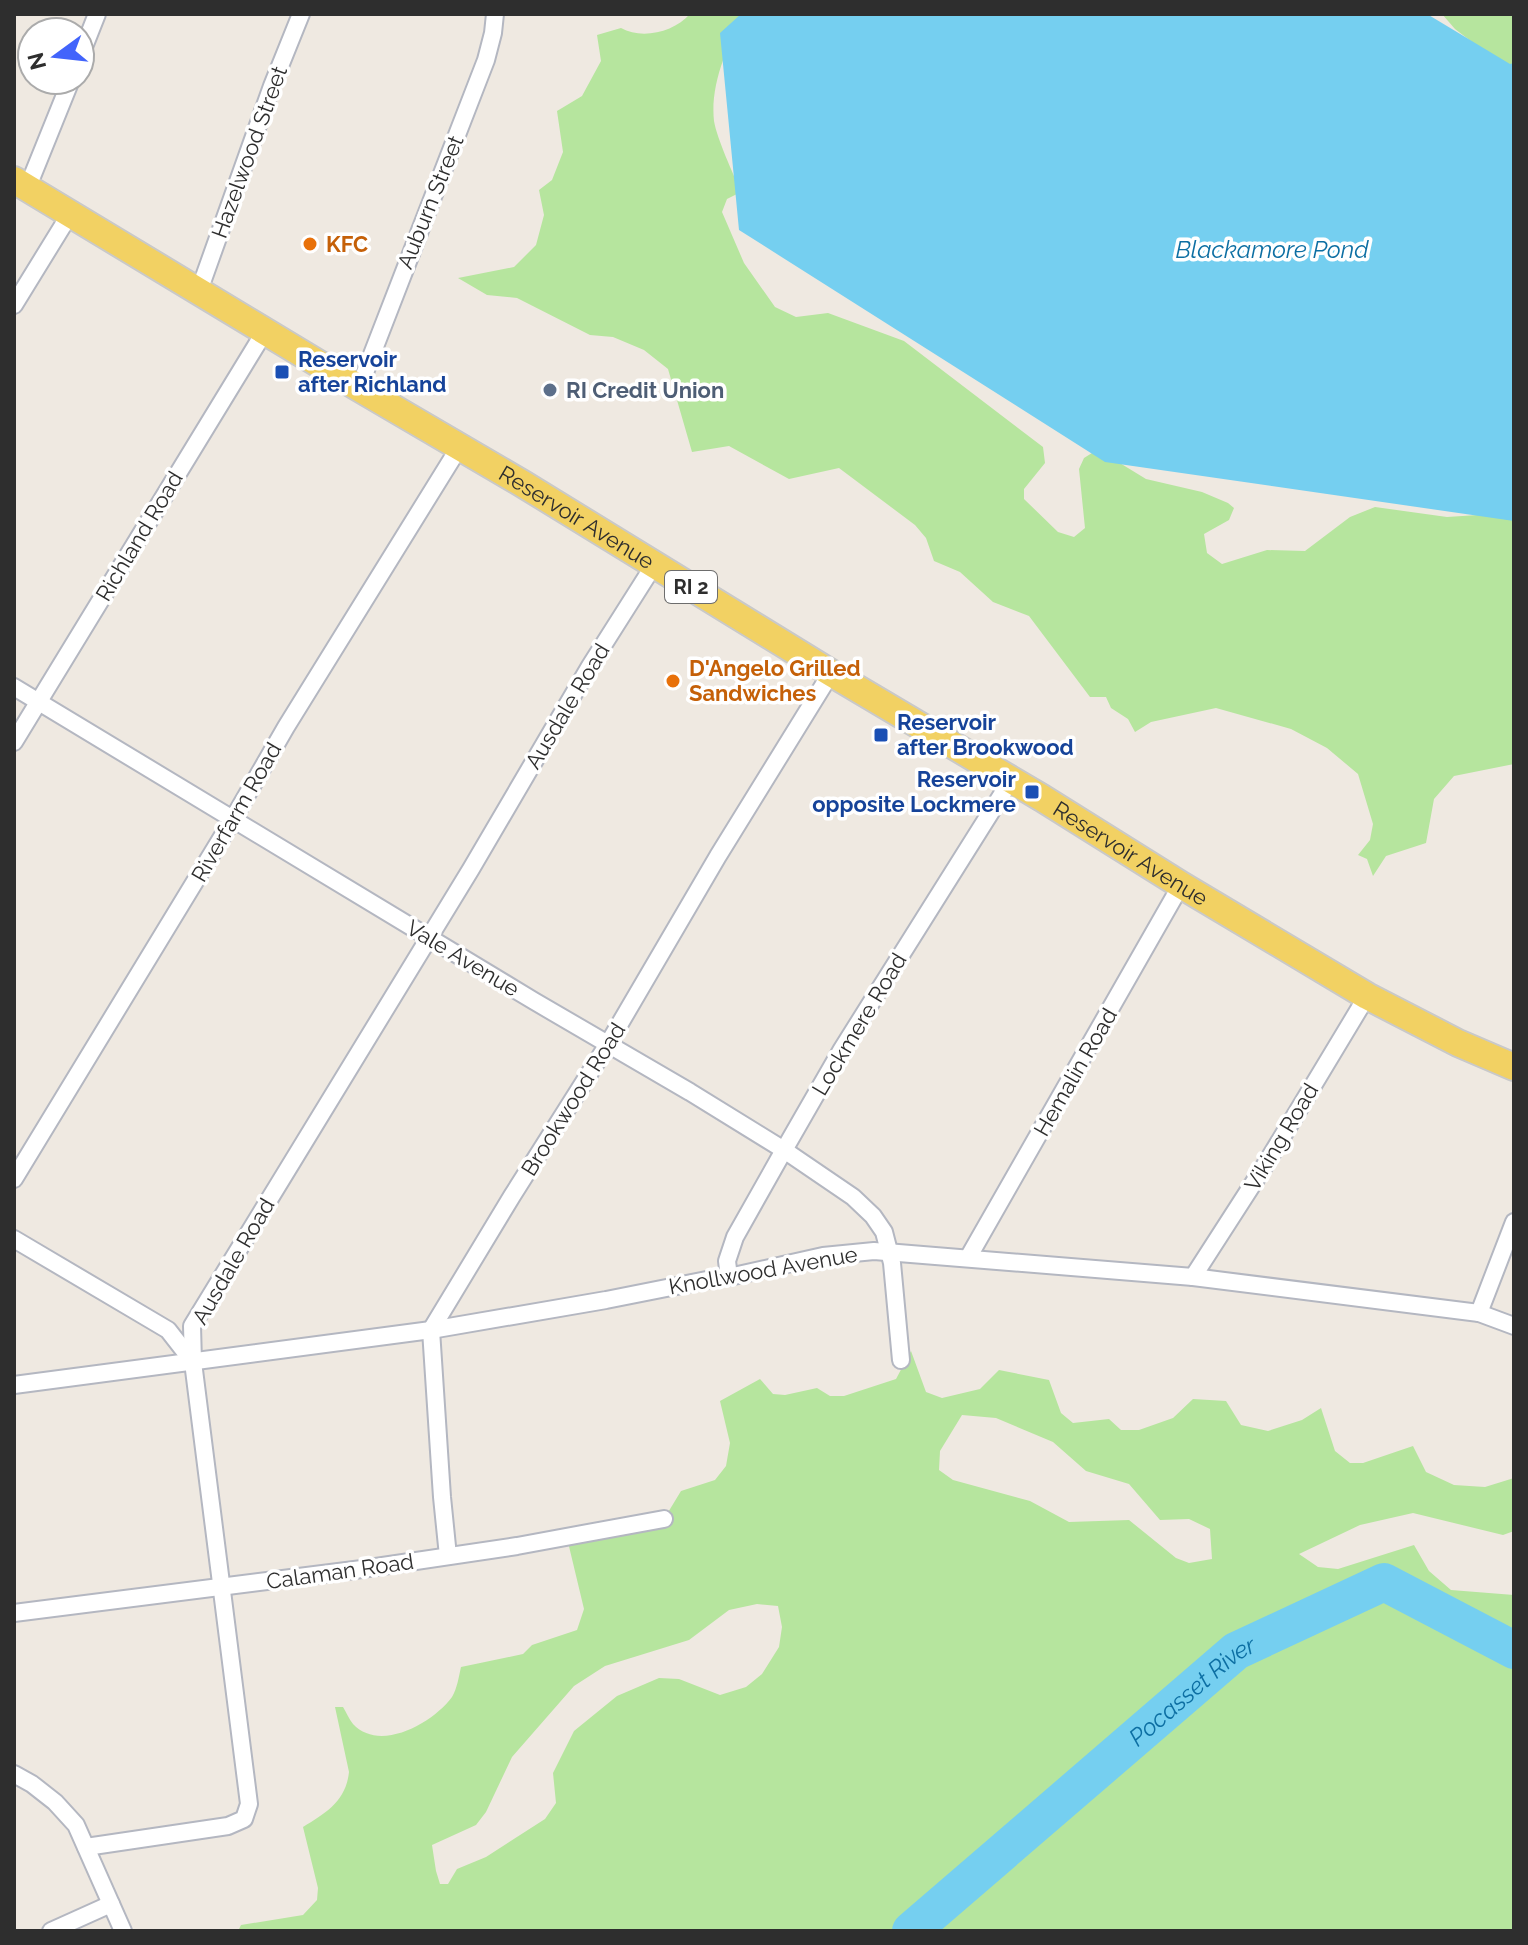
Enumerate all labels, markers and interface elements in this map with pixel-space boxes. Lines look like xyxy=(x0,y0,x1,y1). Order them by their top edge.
north arrow xyxy=(16,16,96,96)
text: N xyxy=(22,50,51,73)
street label: Hazelwood Street xyxy=(206,62,292,242)
street label: Auburn Street xyxy=(391,131,469,272)
place label: KFC xyxy=(326,231,368,257)
marker: KFC xyxy=(301,235,319,253)
water label: Blackamore Pond xyxy=(1175,235,1369,264)
place label: Reservoir after Richland xyxy=(298,346,446,397)
marker: Reservoir after Richland xyxy=(273,363,291,381)
place label: RI Credit Union xyxy=(566,377,724,403)
marker: RI Credit Union xyxy=(541,381,559,399)
street label: Reservoir Avenue xyxy=(495,460,659,574)
street label: Richland Road xyxy=(90,466,188,606)
road number: RI 2 xyxy=(665,571,717,603)
street label: Ausdale Road xyxy=(519,639,615,773)
place label: D'Angelo Grilled Sandwiches xyxy=(689,655,861,706)
marker: D'Angelo Grilled Sandwiches xyxy=(664,672,682,690)
place label: Reservoir after Brookwood xyxy=(897,709,1074,760)
marker: Reservoir after Brookwood xyxy=(872,726,890,744)
street label: Riverfarm Road xyxy=(186,738,286,886)
place label: Reservoir opposite Lockmere xyxy=(812,766,1016,817)
marker: Reservoir opposite Lockmere xyxy=(1023,783,1041,801)
street label: Reservoir Avenue xyxy=(1049,796,1213,911)
street label: Vale Avenue xyxy=(402,914,524,1002)
street label: Lockmere Road xyxy=(806,948,912,1100)
street label: Hemalin Road xyxy=(1028,1004,1122,1140)
street label: Brookwood Road xyxy=(515,1018,631,1180)
street label: Viking Road xyxy=(1239,1078,1323,1196)
street label: Ausdale Road xyxy=(186,1193,280,1329)
street label: Knollwood Avenue xyxy=(667,1241,859,1299)
street label: Calaman Road xyxy=(265,1548,415,1594)
water label: Pocasset River xyxy=(1123,1629,1260,1752)

